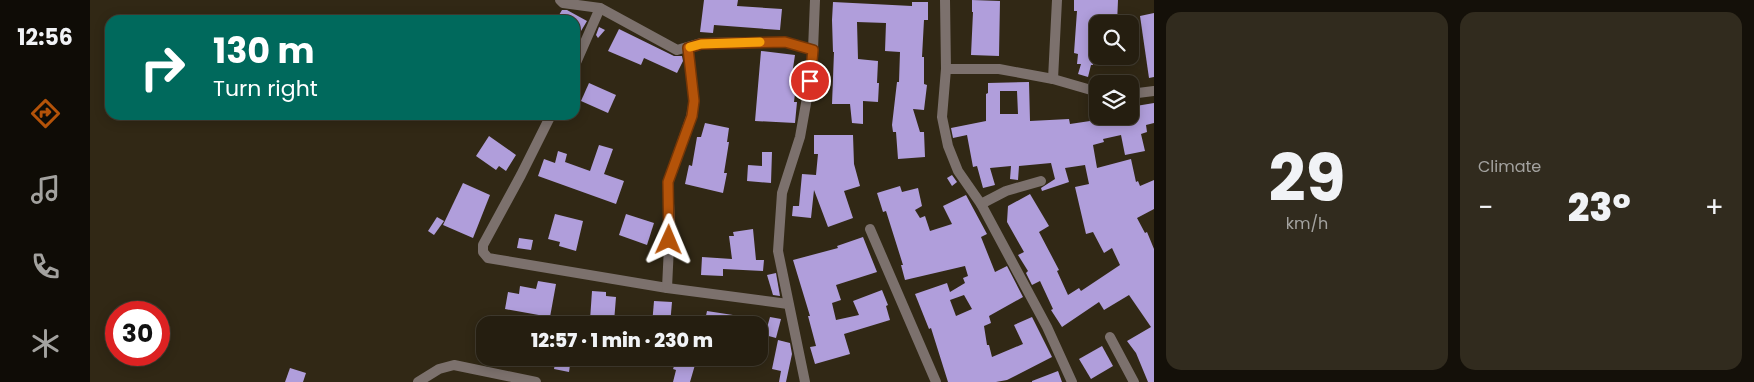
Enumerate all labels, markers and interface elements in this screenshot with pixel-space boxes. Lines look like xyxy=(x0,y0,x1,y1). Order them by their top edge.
map controls xyxy=(1089,15,1139,125)
button: search xyxy=(1089,15,1139,65)
text: 12:56 xyxy=(17,22,73,53)
text: 130 m xyxy=(213,26,315,75)
icon: right xyxy=(130,35,195,100)
pin xyxy=(789,60,831,102)
icon: arrive xyxy=(796,67,824,95)
text: Turn right xyxy=(213,73,318,104)
button: layers xyxy=(1089,75,1139,125)
icon: directions xyxy=(28,96,63,131)
text: 29 xyxy=(1268,133,1346,224)
text: Climate xyxy=(1478,155,1541,178)
icon: music xyxy=(28,172,63,207)
text: 23° xyxy=(1568,181,1631,234)
text: − xyxy=(1478,188,1493,227)
text: + xyxy=(1705,188,1724,227)
text: km/h xyxy=(1286,212,1328,235)
position arrow xyxy=(642,213,694,265)
icon: phone xyxy=(28,249,63,284)
speed limit sign: 30 xyxy=(105,301,170,366)
icon: climate xyxy=(28,326,63,361)
text: 12:57 · 1 min · 230 m xyxy=(531,327,713,354)

